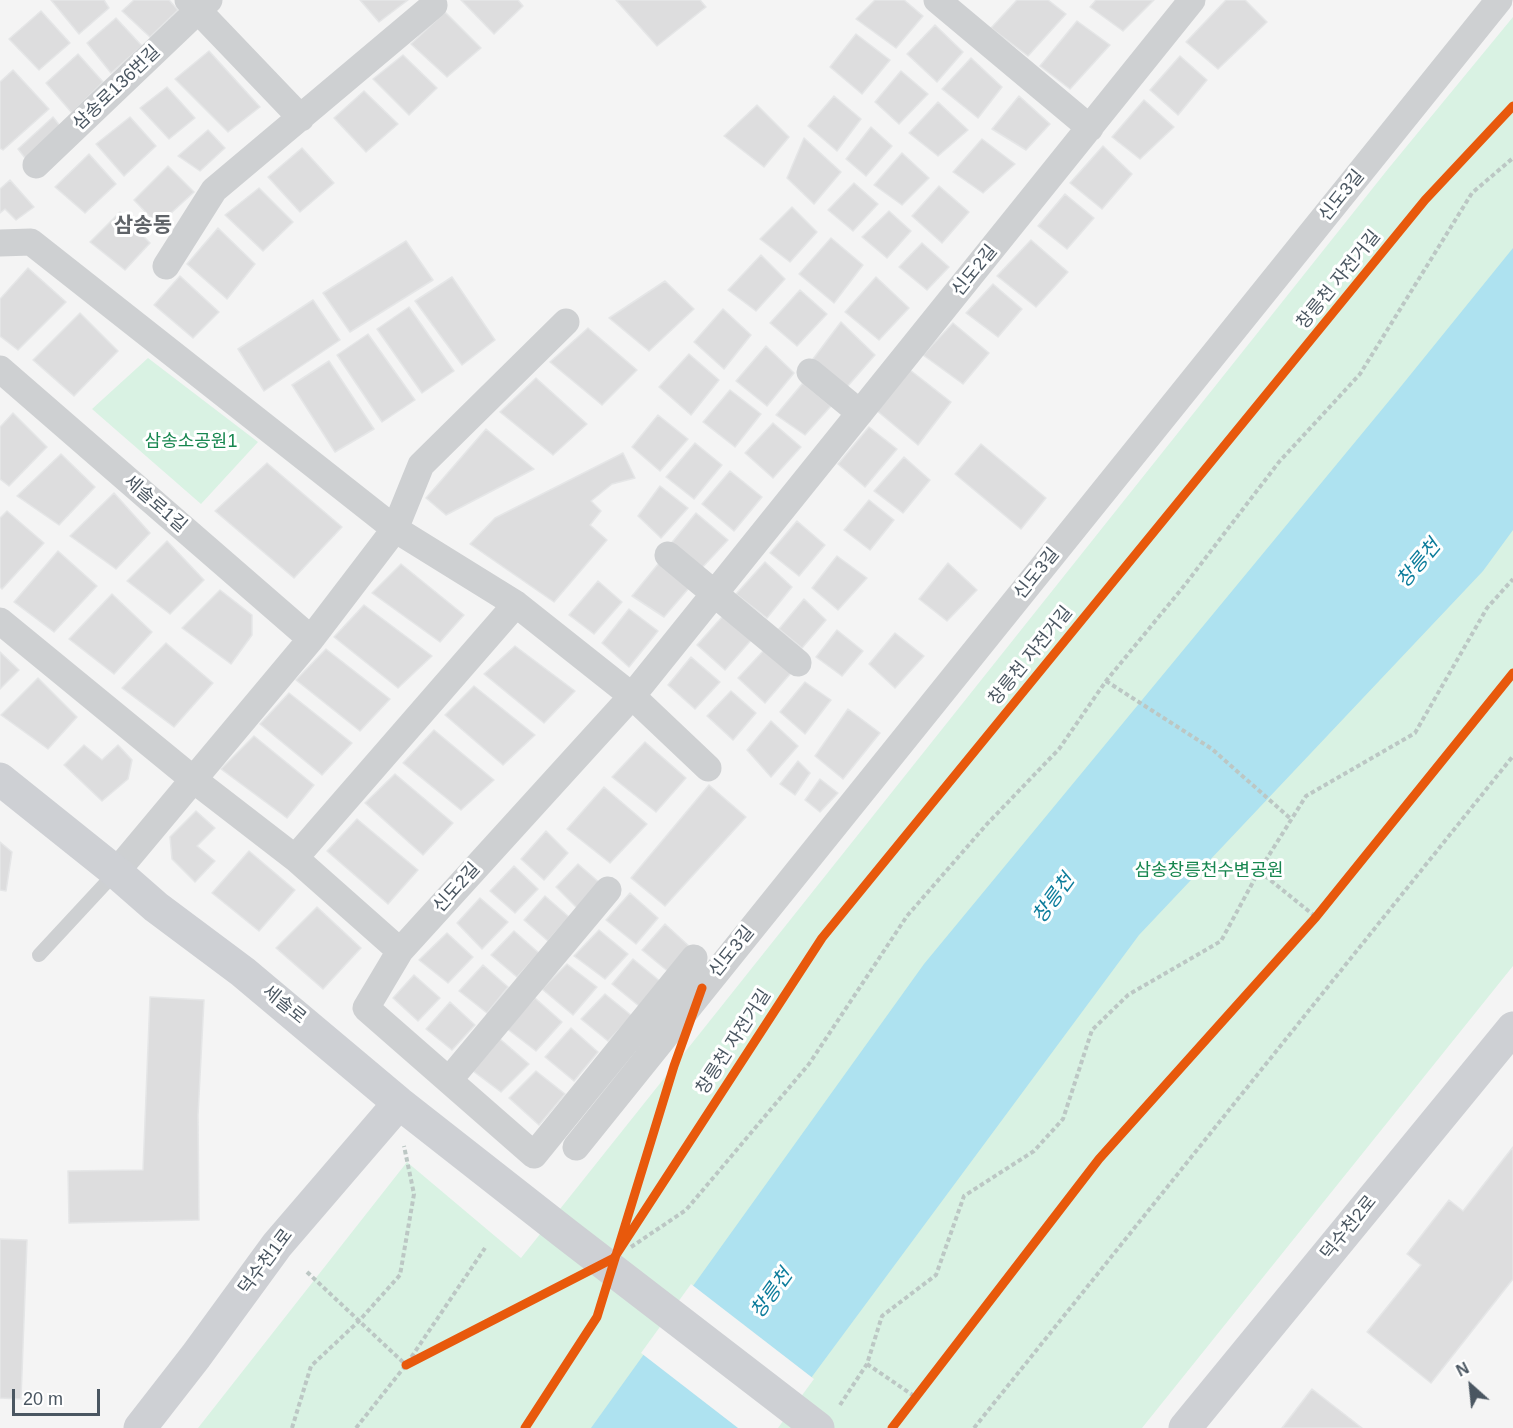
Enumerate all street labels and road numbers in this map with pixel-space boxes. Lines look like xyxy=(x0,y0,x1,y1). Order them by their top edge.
street label: 삼송로136번길 xyxy=(69,41,165,135)
street label: 신도3길 xyxy=(1315,166,1369,226)
street label: 창릉천 자전거길 xyxy=(1293,226,1385,334)
street label: 신도2길 xyxy=(948,241,1002,301)
street label: 세솔로1길 xyxy=(119,471,191,537)
street label: 신도3길 xyxy=(1010,544,1064,604)
street label: 창릉천 자전거길 xyxy=(985,602,1077,710)
street label: 신도2길 xyxy=(429,859,485,917)
street label: 신도3길 xyxy=(705,922,759,982)
street label: 세솔로 xyxy=(258,981,310,1029)
street label: 창릉천 자전거길 xyxy=(692,985,776,1099)
street label: 덕수천2로 xyxy=(1317,1192,1381,1264)
street label: 덕수천1로 xyxy=(234,1225,298,1299)

